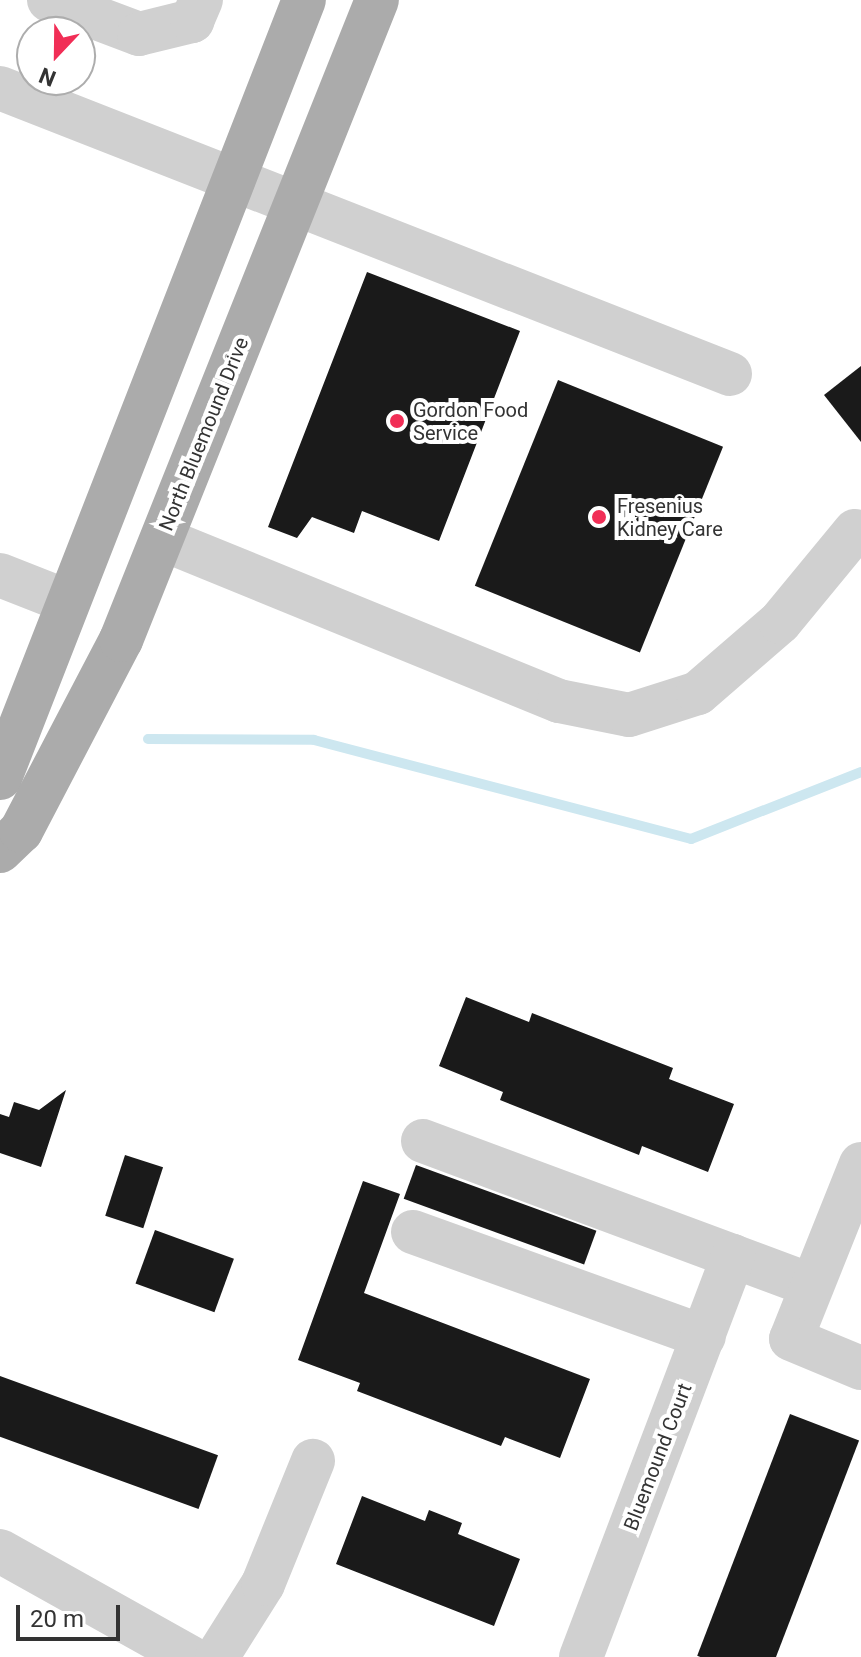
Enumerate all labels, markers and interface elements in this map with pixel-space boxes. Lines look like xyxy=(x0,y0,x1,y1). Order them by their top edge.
north arrow xyxy=(16,16,96,96)
text: N xyxy=(36,62,59,91)
street label: North Bluemound Drive xyxy=(154,334,254,534)
place label: Gordon Food Service xyxy=(413,398,528,445)
marker: Gordon Food Service xyxy=(388,412,406,430)
place label: Fresenius Kidney Care xyxy=(617,494,723,541)
marker: Fresenius Kidney Care xyxy=(588,506,610,528)
street label: Bluemound Court xyxy=(619,1380,697,1534)
scale bar xyxy=(20,1589,124,1639)
text: 20 m xyxy=(30,1605,84,1633)

